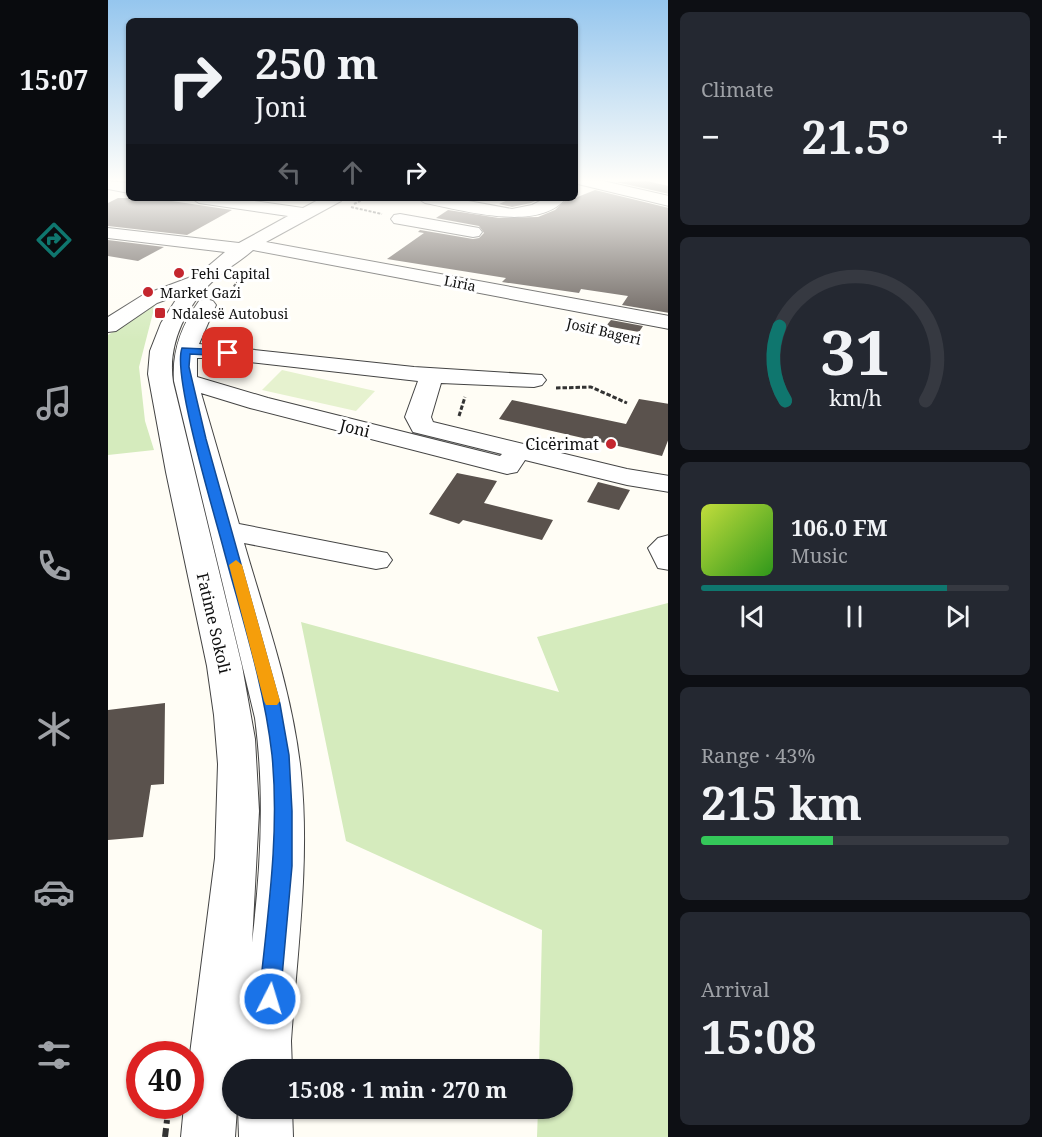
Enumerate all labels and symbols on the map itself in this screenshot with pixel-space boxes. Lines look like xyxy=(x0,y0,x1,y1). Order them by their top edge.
place label: Fehi Capital xyxy=(191,264,271,283)
marker: Fehi Capital xyxy=(172,266,186,280)
street label: Liria xyxy=(442,271,478,295)
place label: Market Gazi xyxy=(160,283,242,302)
marker: Market Gazi xyxy=(141,285,155,299)
place label: Ndalesë Autobusi xyxy=(172,304,289,323)
marker: Ndalesë Autobusi xyxy=(153,306,167,320)
street label: Josif Bageri xyxy=(564,313,644,349)
pin xyxy=(202,327,253,378)
street label: Joni xyxy=(337,413,372,442)
place label: Cicërimat xyxy=(525,433,599,455)
marker: Cicërimat xyxy=(604,437,618,451)
street label: Fatime Sokoli xyxy=(192,570,236,676)
position arrow xyxy=(238,967,302,1031)
speed limit sign: 40 xyxy=(126,1041,204,1119)

